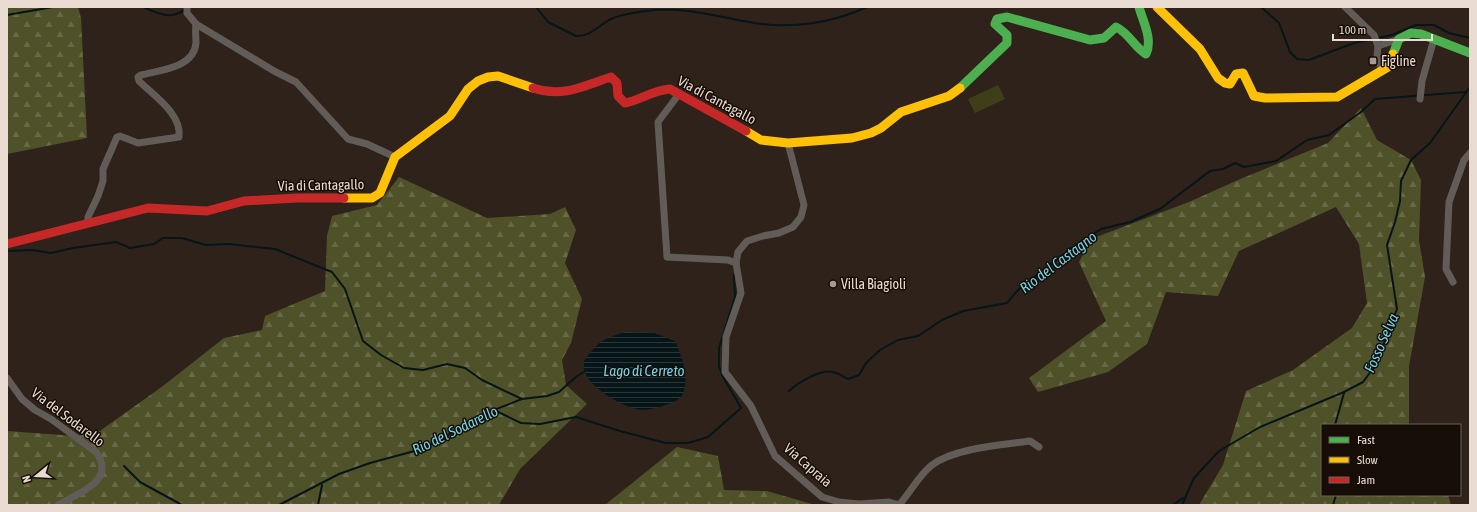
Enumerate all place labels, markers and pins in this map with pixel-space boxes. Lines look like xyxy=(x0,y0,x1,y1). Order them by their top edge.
place label: Figline xyxy=(1381,53,1416,69)
marker: Figline xyxy=(1368,56,1378,66)
place label: Villa Biagioli xyxy=(841,276,906,292)
marker: Villa Biagioli xyxy=(828,279,838,289)

